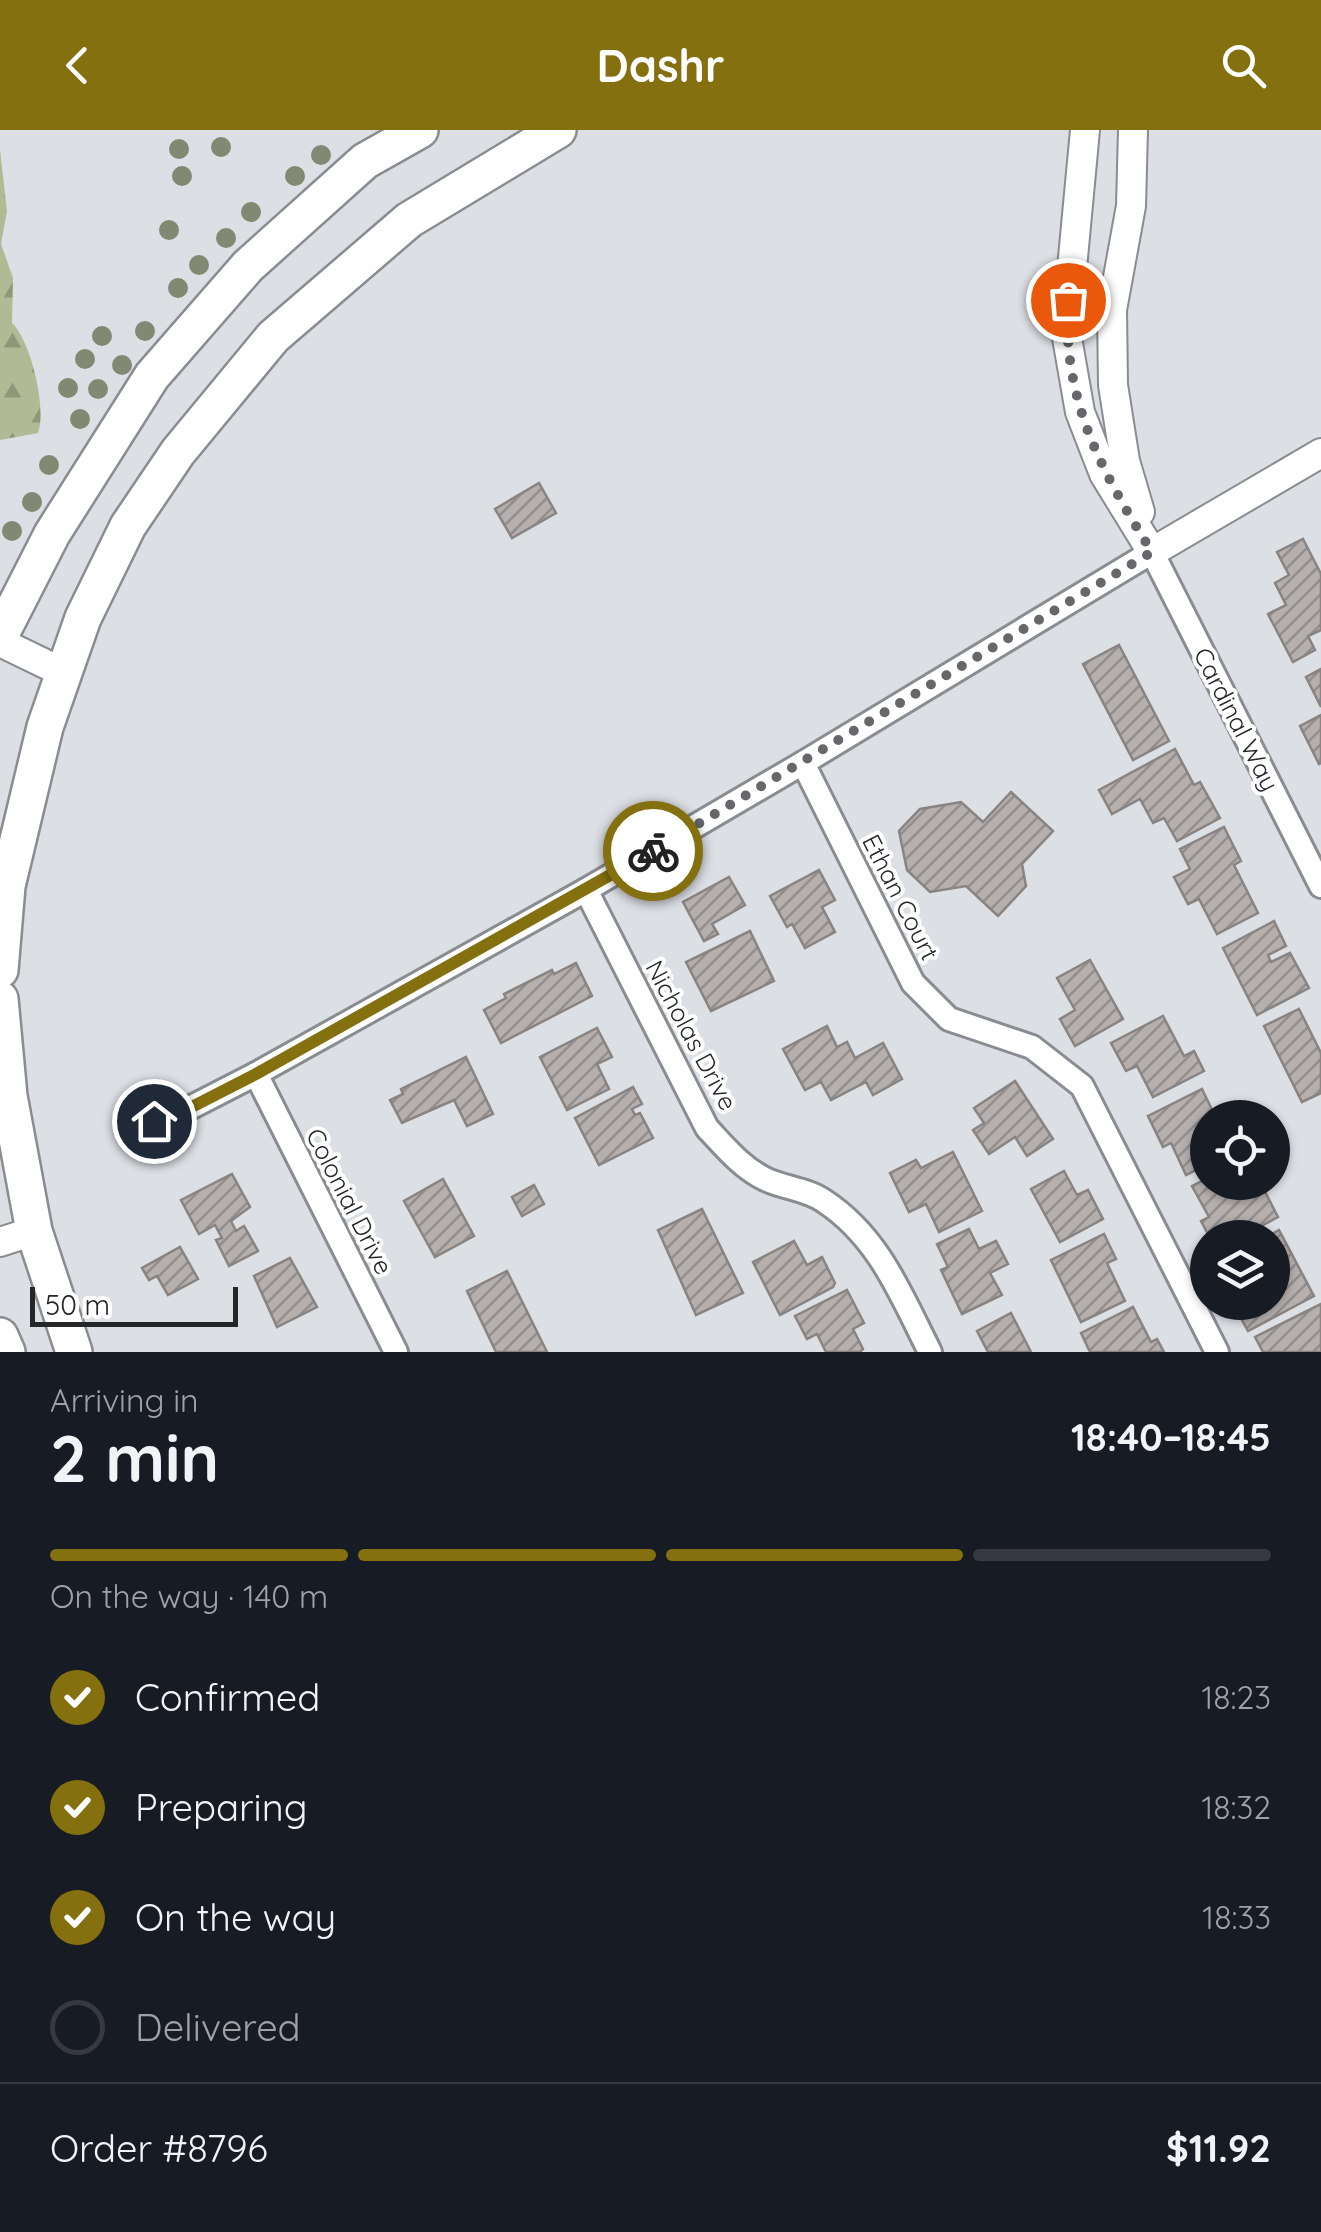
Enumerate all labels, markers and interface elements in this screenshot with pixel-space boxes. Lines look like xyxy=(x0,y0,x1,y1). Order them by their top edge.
text: Dashr xyxy=(596,37,725,93)
icon: back xyxy=(50,38,105,93)
icon: search xyxy=(1216,38,1271,93)
pin xyxy=(1026,258,1111,343)
icon: bag xyxy=(1041,273,1096,328)
street label: Cardinal Way xyxy=(1188,642,1286,796)
courier xyxy=(603,801,703,901)
icon: bike xyxy=(626,824,681,879)
street label: Ethan Court xyxy=(856,829,946,965)
street label: Nicholas Drive xyxy=(639,955,745,1115)
pin xyxy=(112,1079,197,1164)
icon: home xyxy=(127,1094,182,1149)
map controls xyxy=(1190,1100,1290,1320)
button: locate xyxy=(1190,1100,1290,1200)
street label: Colonial Drive xyxy=(300,1123,400,1279)
button: layers xyxy=(1190,1220,1290,1320)
scale bar xyxy=(30,1282,238,1326)
text: 50 m xyxy=(45,1287,110,1322)
text: Arriving in xyxy=(50,1380,199,1420)
text: 18:40–18:45 xyxy=(1071,1413,1271,1461)
text: 2 min xyxy=(50,1417,219,1498)
text: On the way · 140 m xyxy=(50,1576,328,1616)
icon: check xyxy=(50,1670,105,1725)
text: Confirmed xyxy=(135,1673,320,1721)
text: 18:23 xyxy=(1201,1677,1271,1717)
icon: check xyxy=(50,1780,105,1835)
text: Preparing xyxy=(135,1783,307,1831)
text: 18:32 xyxy=(1201,1787,1271,1827)
icon: check xyxy=(50,1890,105,1945)
text: On the way xyxy=(135,1893,336,1941)
text: 18:33 xyxy=(1202,1897,1271,1937)
text: Delivered xyxy=(135,2003,301,2051)
text: Order #8796 xyxy=(50,2124,268,2172)
text: $11.92 xyxy=(1166,2124,1271,2172)

